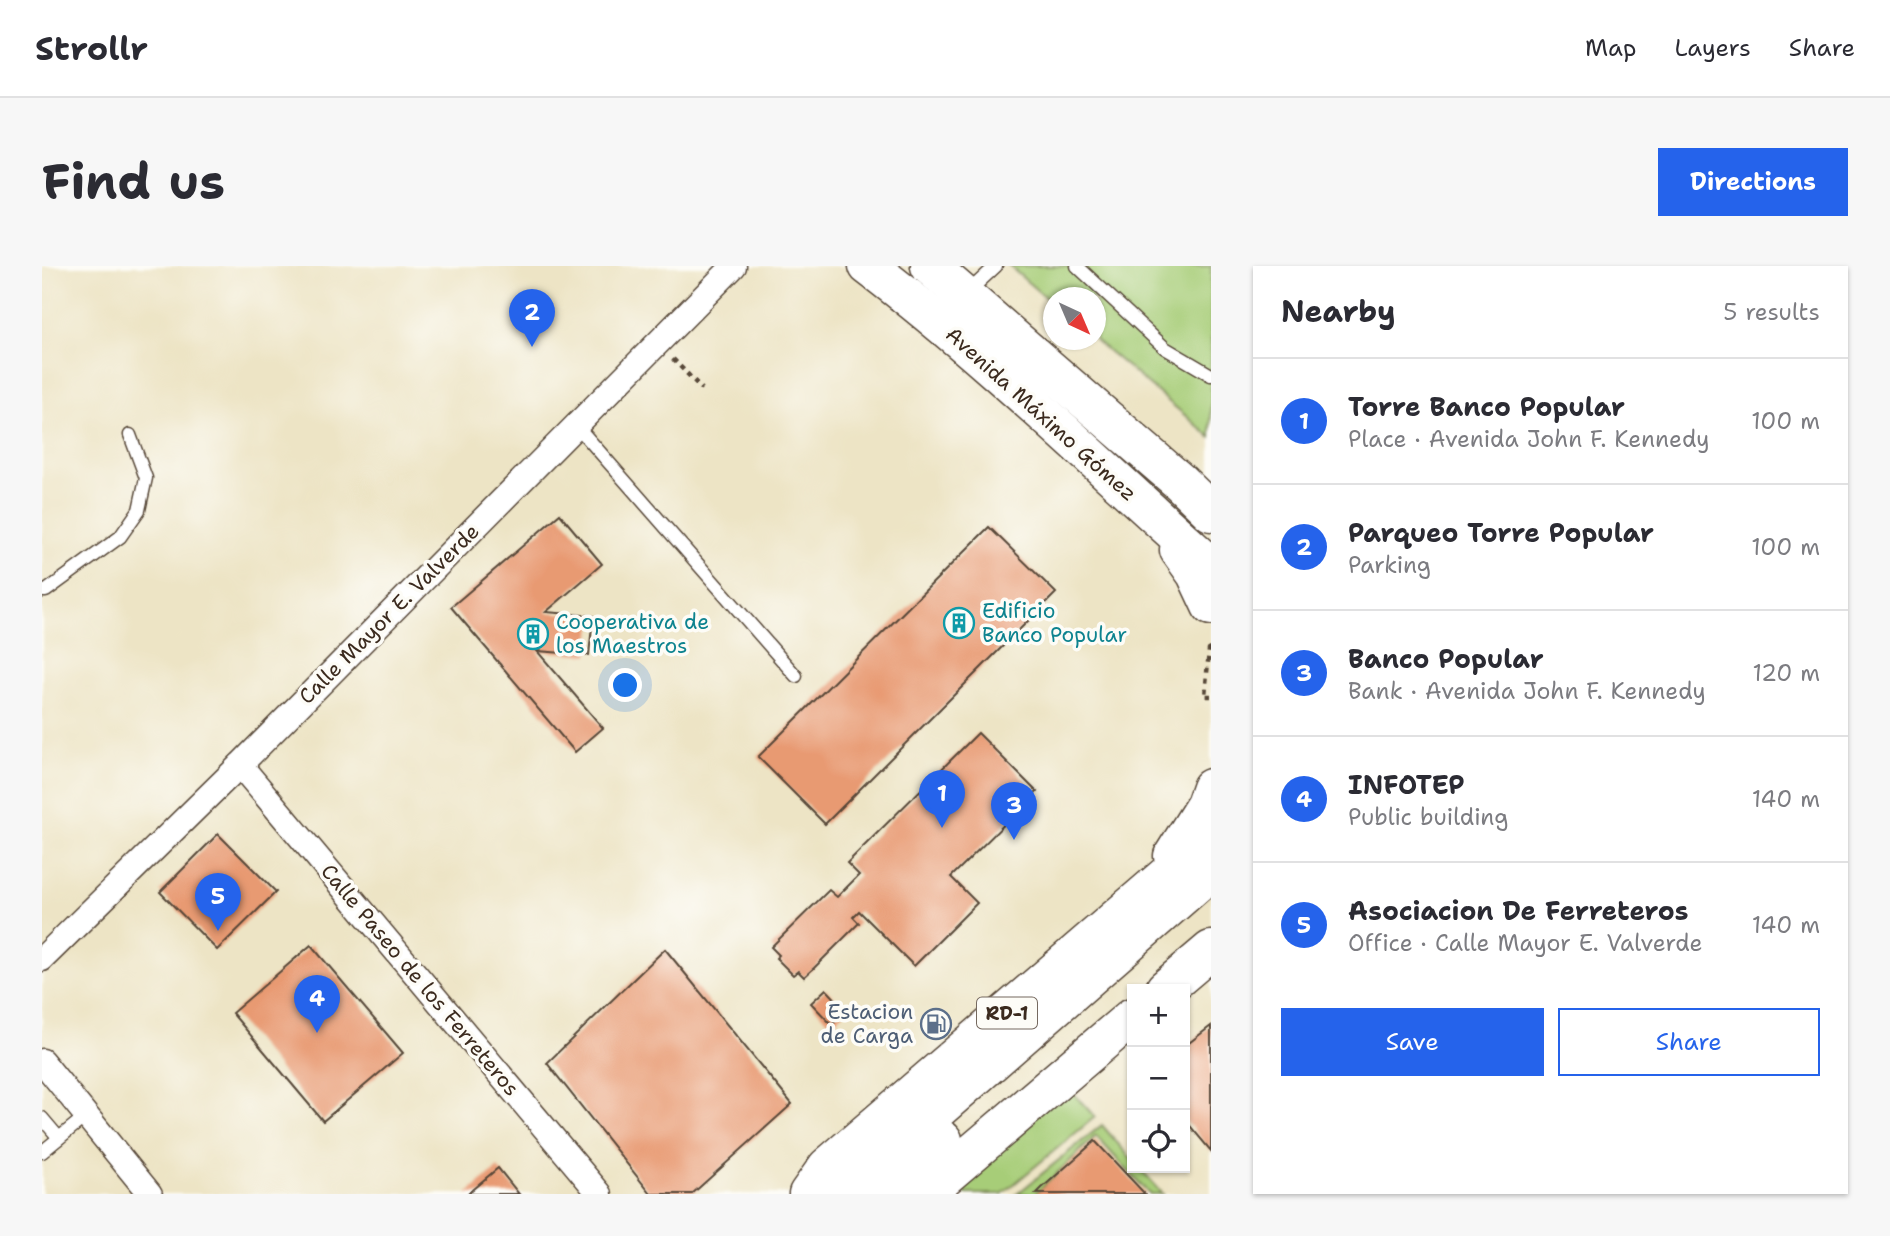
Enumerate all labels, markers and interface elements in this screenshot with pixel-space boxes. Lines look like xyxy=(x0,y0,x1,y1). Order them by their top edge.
text: Strollr xyxy=(35,26,148,71)
text: Map xyxy=(1585,32,1636,64)
text: Layers xyxy=(1674,32,1751,64)
text: Share xyxy=(1789,32,1855,64)
button: Directions xyxy=(1658,148,1848,216)
text: Find us xyxy=(42,149,225,215)
north arrow xyxy=(1043,287,1106,350)
pin: 2 xyxy=(509,289,555,347)
text: Nearby xyxy=(1281,291,1396,332)
text: 5 results xyxy=(1723,297,1820,327)
street label: Avenida Máximo Gómez xyxy=(940,321,1142,507)
text: Torre Banco Popular xyxy=(1348,389,1625,424)
text: 1 xyxy=(1299,406,1309,436)
text: 100 m xyxy=(1751,406,1820,436)
text: Place · Avenida John F. Kennedy xyxy=(1348,424,1709,454)
text: Parqueo Torre Popular xyxy=(1348,515,1654,550)
street label: Calle Mayor E. Valverde xyxy=(293,518,485,710)
text: 2 xyxy=(1296,532,1312,562)
text: 100 m xyxy=(1751,532,1820,562)
text: Parking xyxy=(1348,550,1431,580)
place label: Edificio Banco Popular xyxy=(982,597,1127,649)
building icon: Edificio Banco Popular xyxy=(942,606,976,640)
place label: Cooperativa de los Maestros xyxy=(556,608,709,660)
building icon: Cooperativa de los Maestros xyxy=(516,617,550,651)
text: Banco Popular xyxy=(1348,641,1544,676)
text: 3 xyxy=(1296,658,1312,688)
text: 120 m xyxy=(1752,658,1820,688)
your location xyxy=(608,668,642,702)
text: Bank · Avenida John F. Kennedy xyxy=(1348,676,1706,706)
text: INFOTEP xyxy=(1348,767,1465,802)
pin: 1 xyxy=(919,770,965,828)
pin: 3 xyxy=(991,782,1037,840)
text: 4 xyxy=(1296,784,1312,814)
text: 140 m xyxy=(1752,784,1820,814)
text: Public building xyxy=(1348,802,1508,832)
street label: Calle Paseo de los Ferreteros xyxy=(315,858,525,1102)
pin: 5 xyxy=(195,873,241,931)
text: Asociacion De Ferreteros xyxy=(1348,893,1688,928)
text: 5 xyxy=(1297,910,1311,940)
text: 140 m xyxy=(1752,910,1820,940)
text: Office · Calle Mayor E. Valverde xyxy=(1348,928,1703,958)
pin: 4 xyxy=(294,975,340,1033)
map controls xyxy=(1127,984,1190,1173)
button: + xyxy=(1127,984,1190,1047)
place label: Estacion de Carga xyxy=(821,998,913,1050)
road number: RD-1 xyxy=(977,998,1037,1028)
fuel station icon: Estacion de Carga xyxy=(919,1007,953,1041)
button: Save xyxy=(1281,1008,1544,1076)
button: Share xyxy=(1558,1008,1820,1076)
button: − xyxy=(1127,1047,1190,1110)
button: locate xyxy=(1127,1110,1190,1173)

